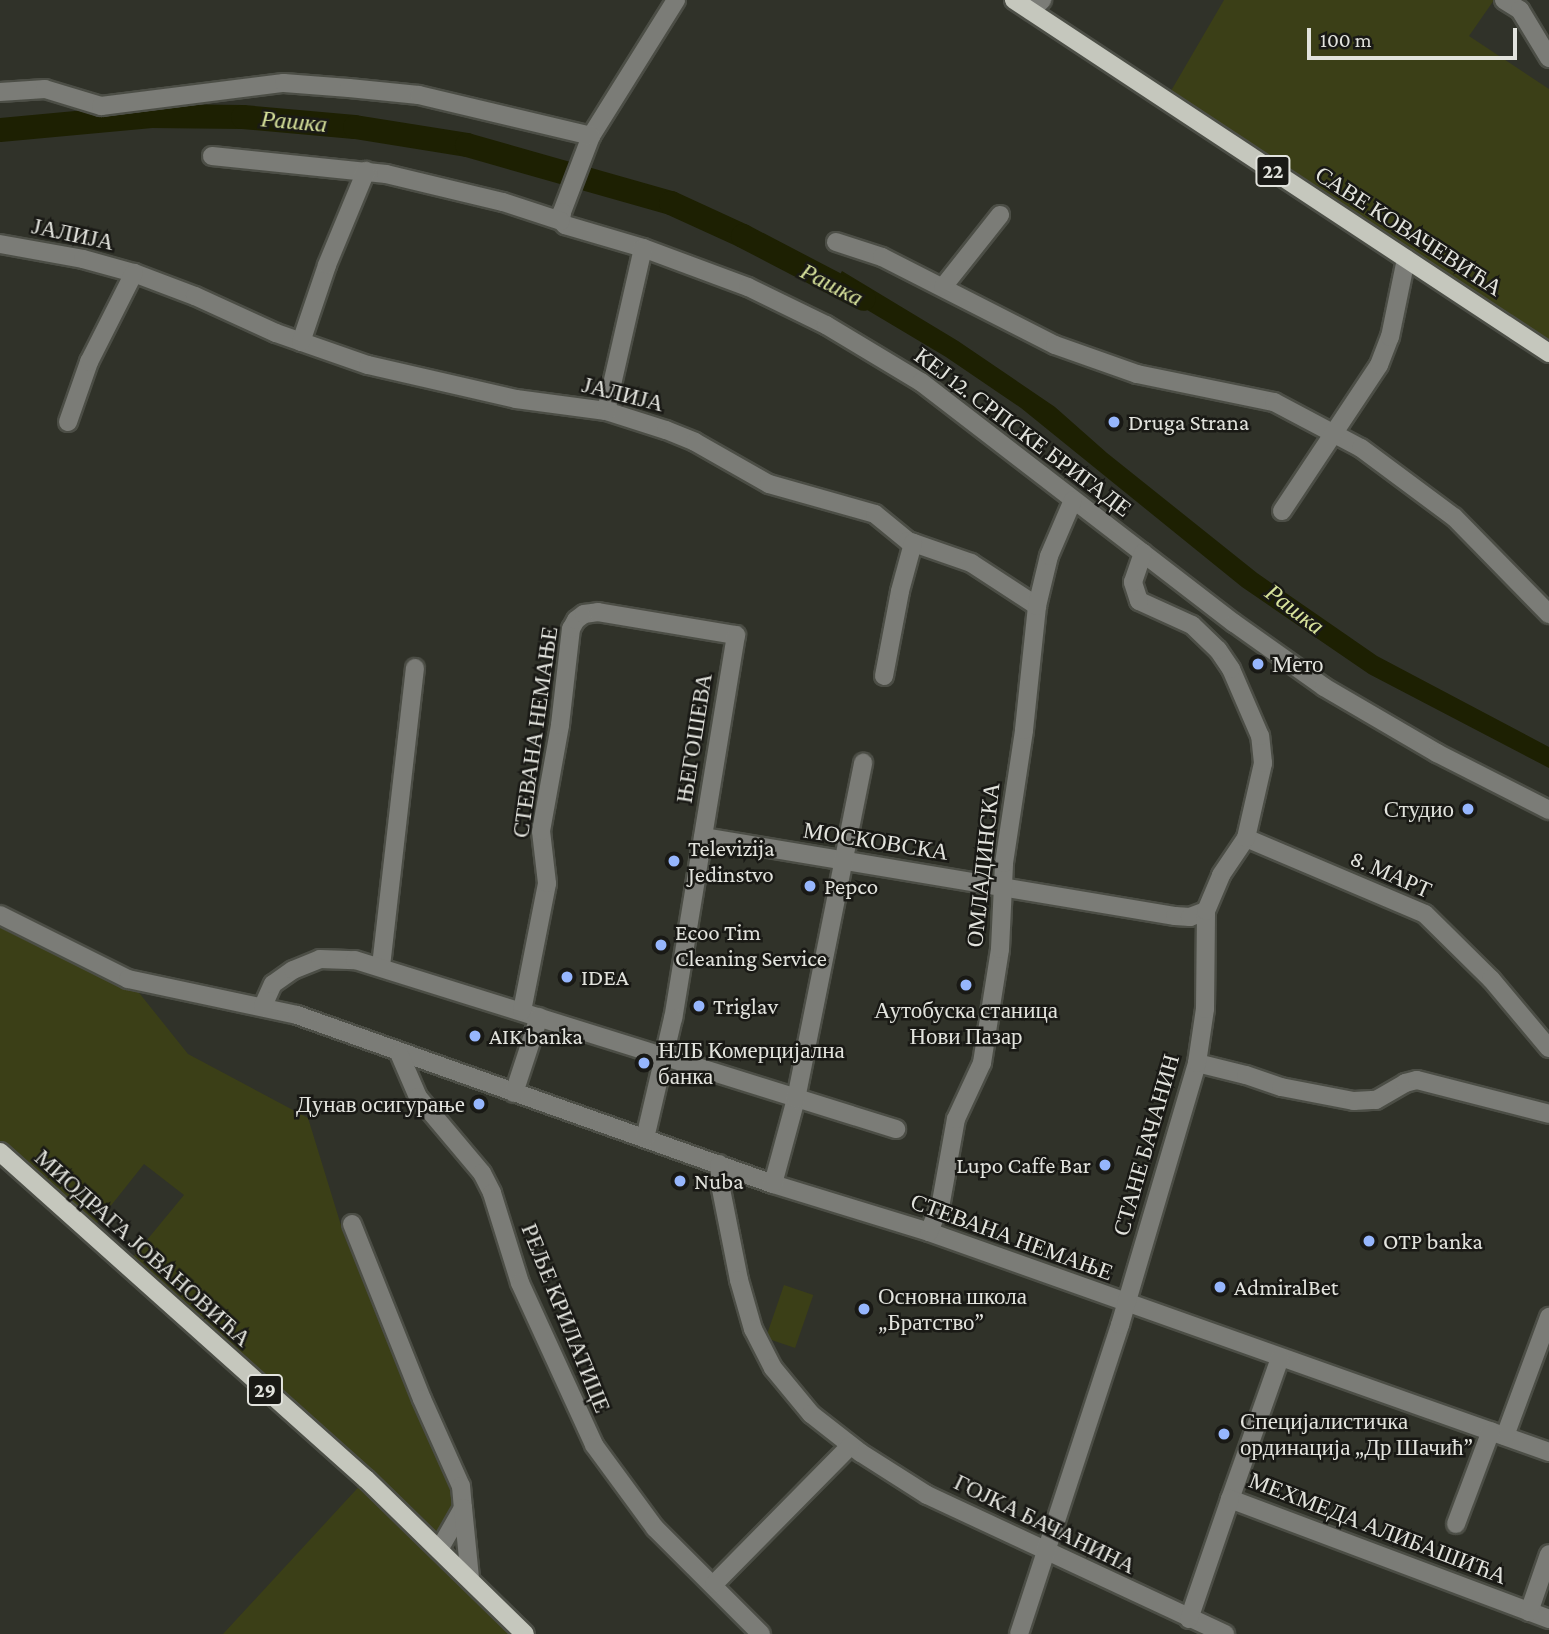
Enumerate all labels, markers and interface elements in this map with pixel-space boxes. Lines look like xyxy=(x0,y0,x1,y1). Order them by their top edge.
scale bar xyxy=(1311,14,1521,58)
text: 100 m xyxy=(1320,28,1372,52)
water label: Рашка xyxy=(260,104,328,138)
road number: 22 xyxy=(1254,154,1292,188)
street label: САВЕ КОВАЧЕВИЋА xyxy=(1310,160,1508,302)
street label: ЈАЛИЈА xyxy=(29,212,117,256)
water label: Рашка xyxy=(796,256,868,312)
street label: КЕЈ 12. СРПСКЕ БРИГАДЕ xyxy=(909,341,1137,523)
street label: ЈАЛИЈА xyxy=(579,371,667,417)
place label: Druga Strana xyxy=(1128,408,1249,436)
marker: Druga Strana xyxy=(1106,414,1122,430)
water label: Рашка xyxy=(1260,577,1330,641)
street label: СТЕВАНА НЕМАЊЕ xyxy=(506,624,564,840)
place label: Мето xyxy=(1272,650,1324,678)
marker: Мето xyxy=(1250,656,1266,672)
street label: ЊЕГОШЕВА xyxy=(670,671,718,805)
street label: ОМЛАДИНСКА xyxy=(961,781,1005,949)
place label: Студио xyxy=(1384,795,1454,823)
marker: Студио xyxy=(1460,801,1476,817)
street label: МОСКОВСКА xyxy=(801,816,951,866)
place label: Televizija Jedinstvo xyxy=(688,834,775,888)
street label: 8. МАРТ xyxy=(1346,844,1436,904)
marker: Televizija Jedinstvo xyxy=(666,853,682,869)
place label: Pepco xyxy=(824,872,878,900)
marker: Pepco xyxy=(802,878,818,894)
place label: Ecoo Tim Cleaning Service xyxy=(675,918,827,972)
marker: Ecoo Tim Cleaning Service xyxy=(653,937,669,953)
place label: IDEA xyxy=(581,963,629,991)
marker: IDEA xyxy=(559,969,575,985)
marker: Аутобуска станица Нови Пазар xyxy=(958,977,974,993)
place label: Triglav xyxy=(713,992,778,1020)
place label: Аутобуска станица Нови Пазар xyxy=(874,996,1058,1050)
marker: Triglav xyxy=(691,998,707,1014)
place label: AIK banka xyxy=(489,1022,583,1050)
marker: AIK banka xyxy=(467,1028,483,1044)
place label: НЛБ Комерцијална банка xyxy=(658,1036,845,1090)
street label: СТАНЕ БАЧАНИН xyxy=(1107,1051,1185,1239)
marker: НЛБ Комерцијална банка xyxy=(636,1055,652,1071)
place label: Дунав осигурање xyxy=(296,1090,465,1118)
marker: Дунав осигурање xyxy=(471,1096,487,1112)
street label: МИОДРАГА ЈОВАНОВИЋА xyxy=(29,1144,257,1352)
place label: Lupo Caffe Bar xyxy=(956,1151,1091,1179)
marker: Lupo Caffe Bar xyxy=(1097,1157,1113,1173)
place label: Nuba xyxy=(694,1167,744,1195)
marker: Nuba xyxy=(672,1173,688,1189)
street label: СТЕВАНА НЕМАЊЕ xyxy=(907,1188,1117,1286)
street label: РЕЉЕ КРИЛАТИЦЕ xyxy=(515,1219,617,1417)
place label: OTP banka xyxy=(1383,1227,1483,1255)
marker: OTP banka xyxy=(1361,1233,1377,1249)
place label: AdmiralBet xyxy=(1234,1273,1338,1301)
marker: AdmiralBet xyxy=(1212,1279,1228,1295)
place label: Основна школа „Братство” xyxy=(878,1282,1027,1336)
marker: Основна школа „Братство” xyxy=(856,1301,872,1317)
road number: 29 xyxy=(246,1372,284,1408)
place label: Специјалистичка ординација „Др Шачић” xyxy=(1240,1407,1473,1461)
marker: Специјалистичка ординација „Др Шачић” xyxy=(1214,1424,1234,1444)
street label: МЕХМЕДА АЛИБАШИЋА xyxy=(1245,1466,1511,1590)
street label: ГОЈКА БАЧАНИНА xyxy=(950,1468,1140,1580)

